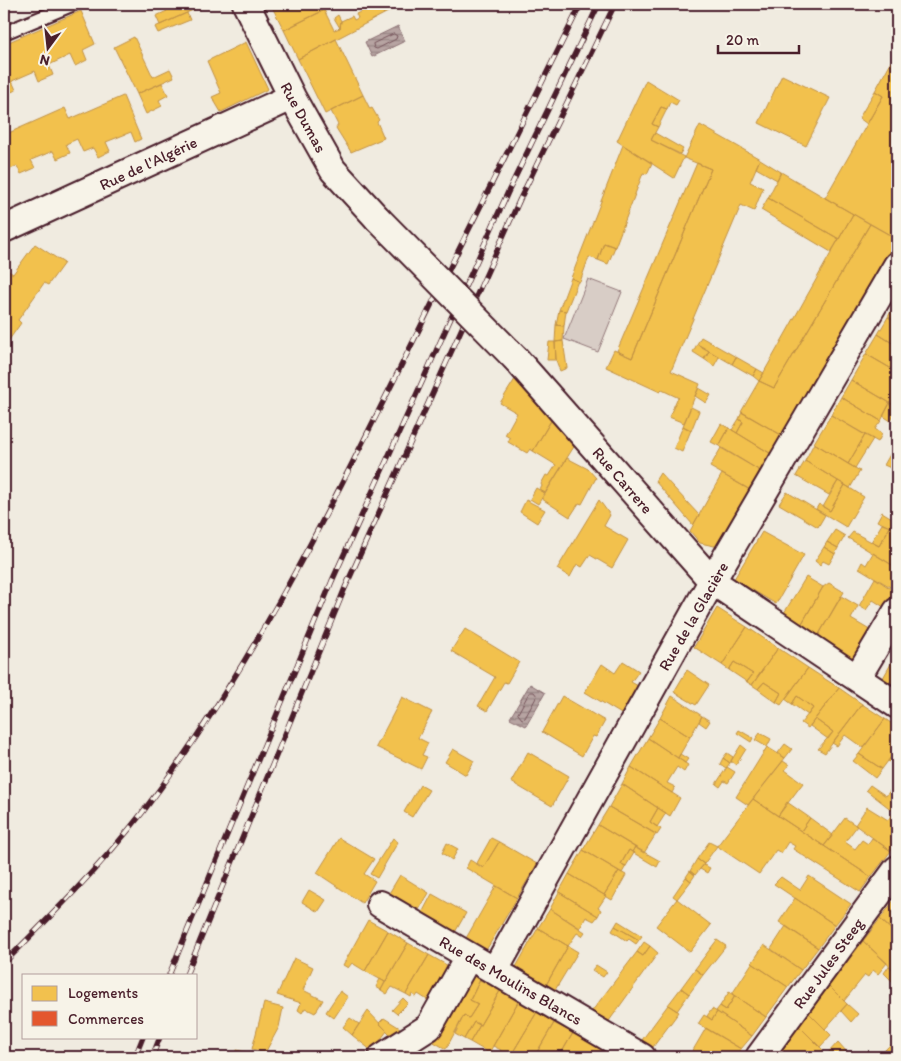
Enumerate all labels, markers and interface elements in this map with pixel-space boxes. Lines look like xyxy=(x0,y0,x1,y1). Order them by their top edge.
north arrow xyxy=(22,22,72,72)
scale bar xyxy=(718,22,800,54)
text: 20 m xyxy=(726,31,760,49)
text: N xyxy=(38,51,52,70)
street label: Rue Dumas xyxy=(276,79,331,156)
street label: Rue de l'Algérie xyxy=(96,133,200,194)
street label: Rue Carrere xyxy=(588,443,657,518)
street label: Rue de la Glacière xyxy=(655,558,732,674)
street label: Rue Jules Steeg xyxy=(789,914,868,1012)
street label: Rue des Moulins Blancs xyxy=(436,932,585,1029)
legend xyxy=(22,974,198,1038)
text: Logements xyxy=(68,984,139,1002)
text: Commerces xyxy=(68,1010,144,1028)

